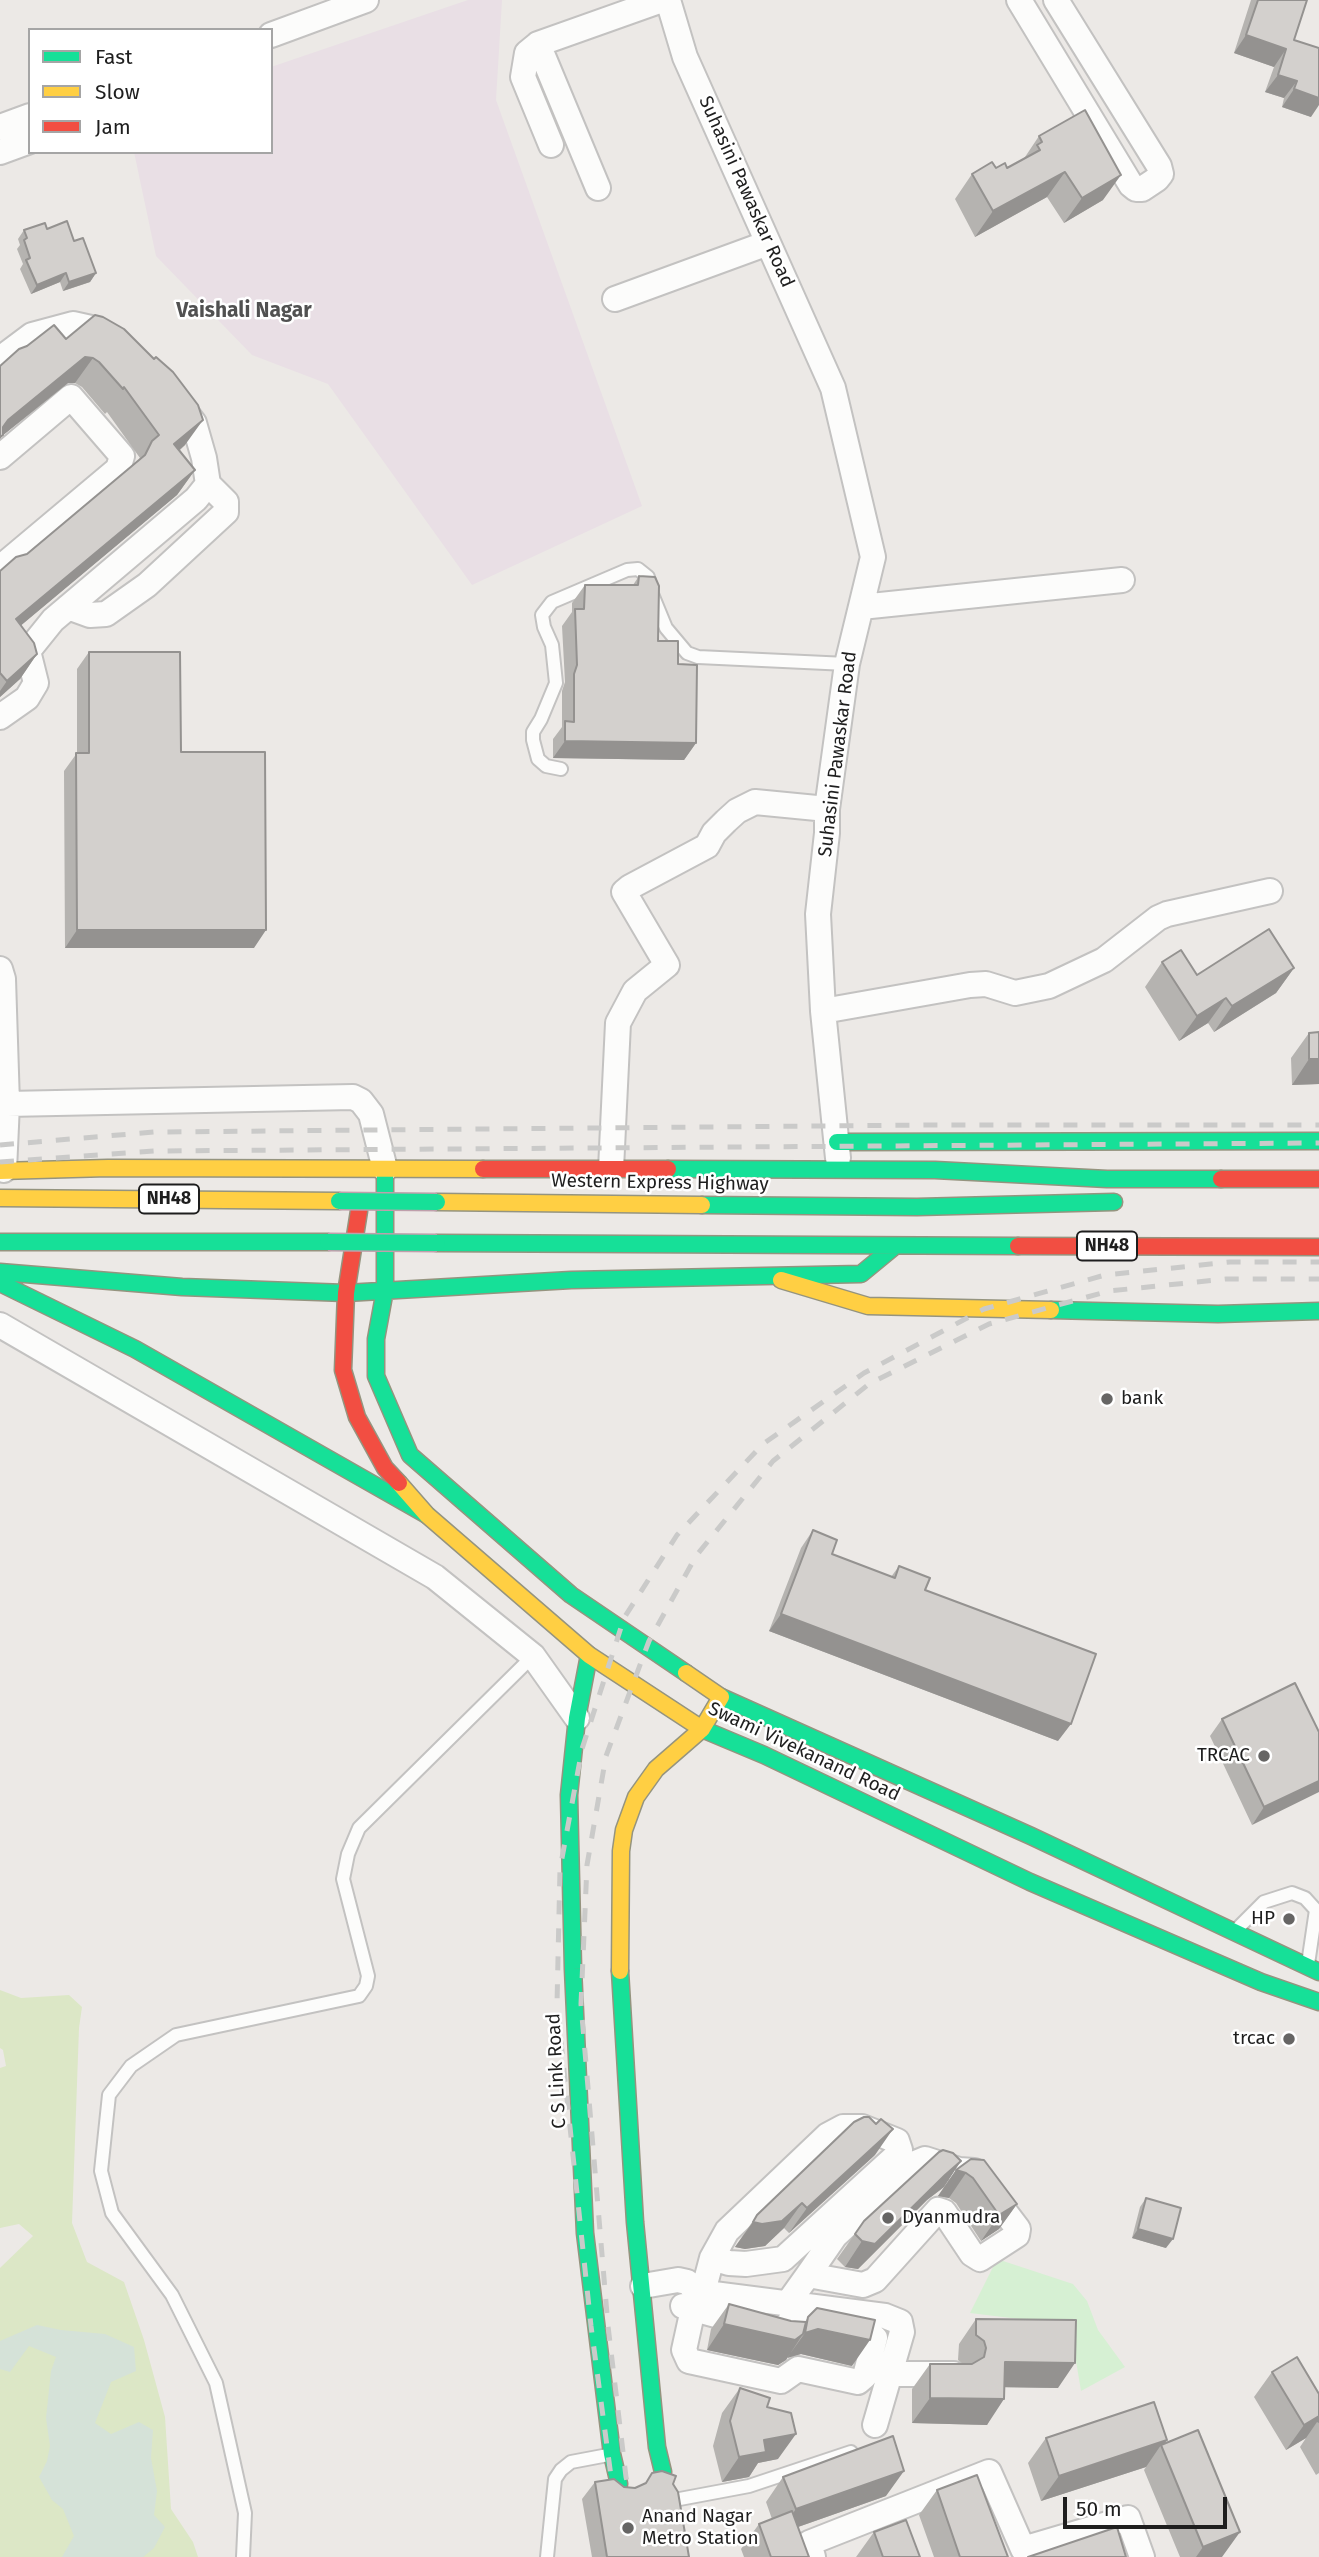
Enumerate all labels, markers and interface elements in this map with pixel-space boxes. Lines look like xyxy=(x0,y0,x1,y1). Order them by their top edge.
legend xyxy=(28,28,273,154)
text: Fast xyxy=(95,44,133,70)
text: Slow xyxy=(95,79,140,105)
street label: Suhasini Pawaskar Road xyxy=(693,93,799,291)
text: Jam xyxy=(95,114,131,140)
district label: Vaishali Nagar xyxy=(176,298,312,324)
street label: Suhasini Pawaskar Road xyxy=(814,650,862,858)
street label: Western Express Highway xyxy=(551,1170,769,1196)
road number: NH48 xyxy=(139,1184,199,1214)
road number: NH48 xyxy=(1077,1232,1137,1260)
place label: bank xyxy=(1121,1388,1163,1410)
marker: bank xyxy=(1099,1391,1115,1407)
street label: Swami Vivekanand Road xyxy=(705,1698,903,1806)
place label: TRCAC xyxy=(1197,1745,1250,1767)
marker: TRCAC xyxy=(1256,1748,1272,1764)
place label: HP xyxy=(1251,1908,1275,1930)
marker: HP xyxy=(1281,1911,1297,1927)
street label: C S Link Road xyxy=(543,2013,571,2129)
place label: trcac xyxy=(1233,2028,1275,2050)
marker: trcac xyxy=(1281,2031,1297,2047)
place label: Dyanmudra xyxy=(902,2207,1000,2229)
marker: Dyanmudra xyxy=(880,2210,896,2226)
scale bar xyxy=(1067,2484,1232,2528)
text: 50 m xyxy=(1076,2496,1122,2522)
place label: Anand Nagar Metro Station xyxy=(642,2506,759,2550)
marker: Anand Nagar Metro Station xyxy=(620,2520,636,2536)

